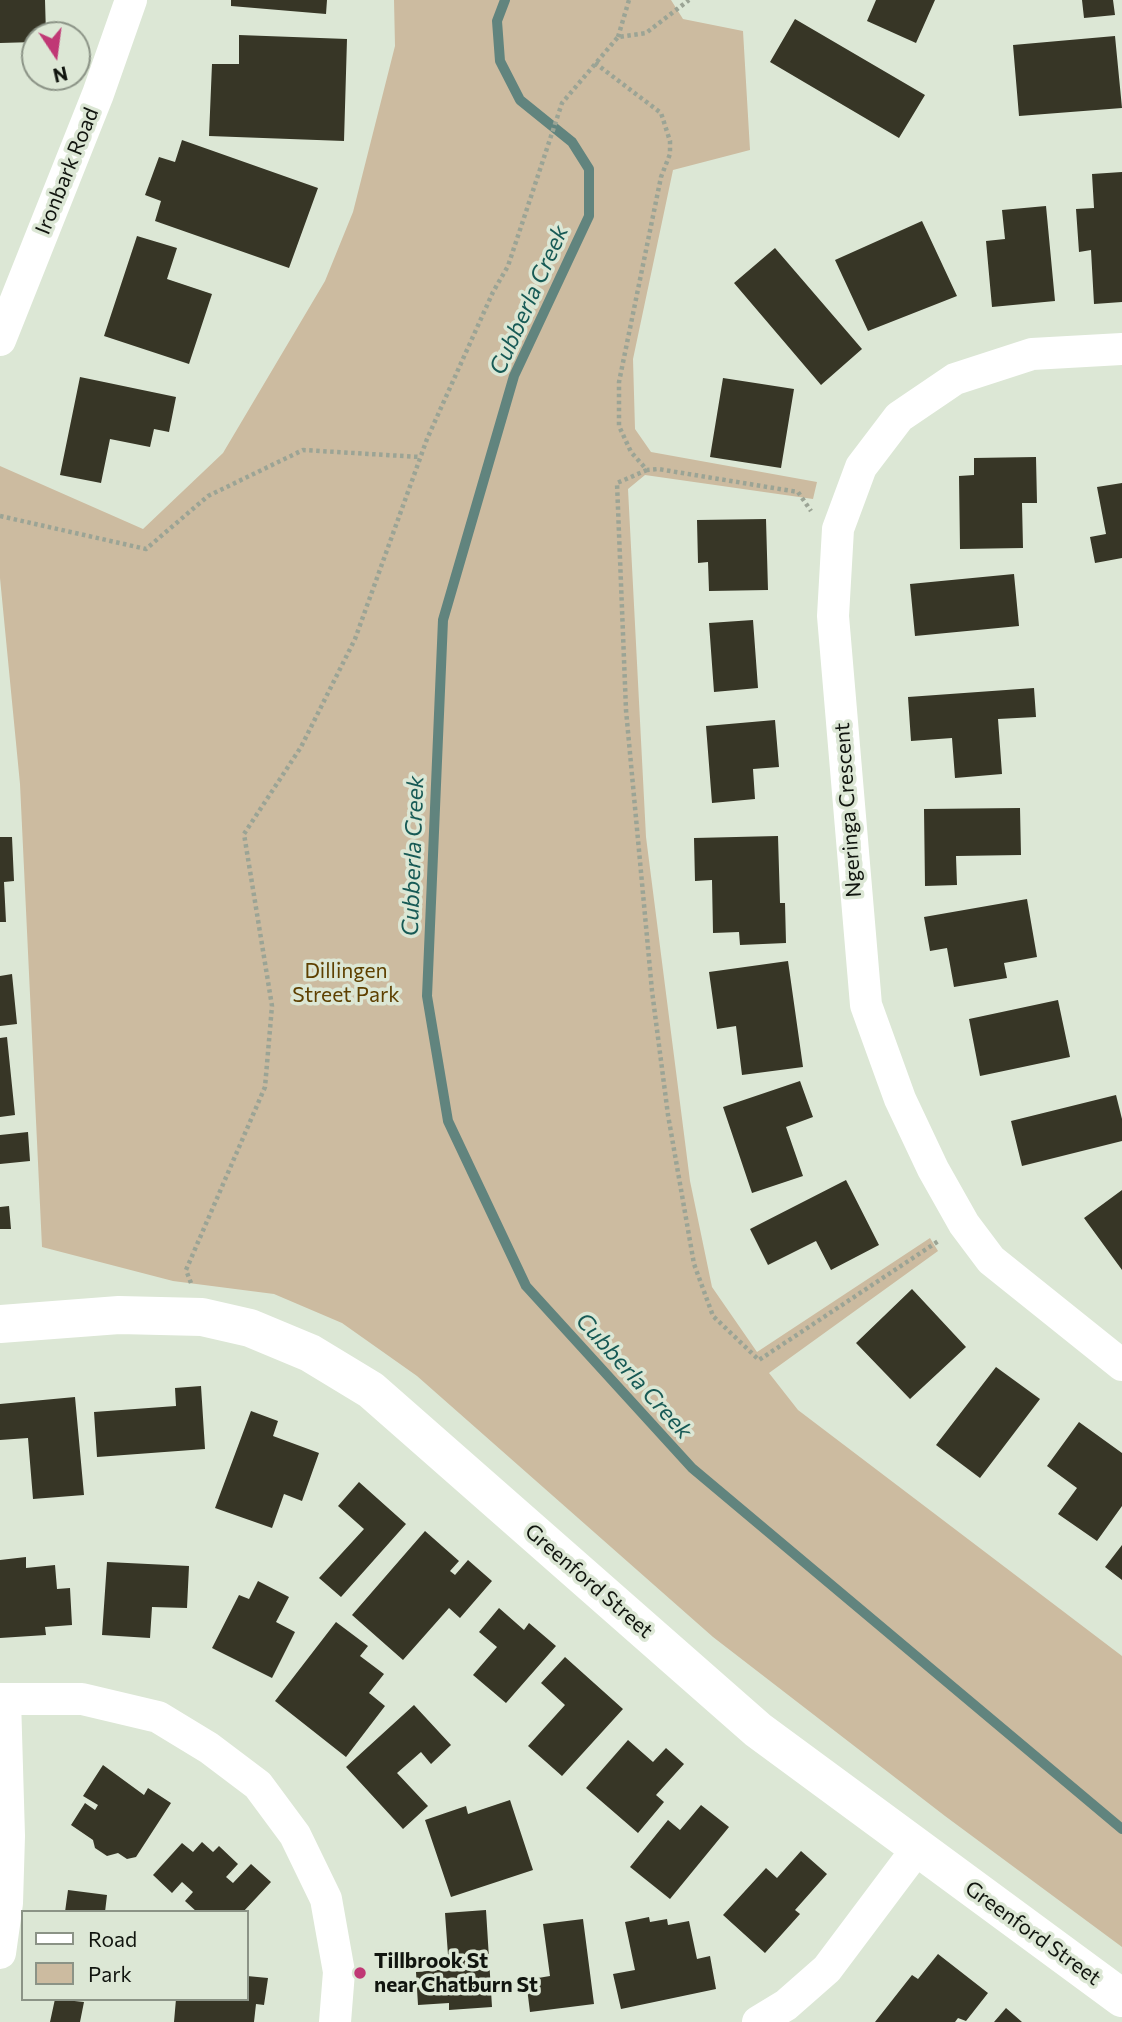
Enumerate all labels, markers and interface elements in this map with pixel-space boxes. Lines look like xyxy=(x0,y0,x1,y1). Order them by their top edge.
north arrow xyxy=(21,21,91,91)
text: N xyxy=(51,62,70,88)
street label: Ironbark Road xyxy=(30,104,104,238)
water label: Cubberla Creek xyxy=(484,221,574,379)
street label: Ngeringa Crescent xyxy=(829,722,867,898)
water label: Cubberla Creek xyxy=(396,775,430,937)
park label: Dillingen Street Park xyxy=(292,958,400,1008)
water label: Cubberla Creek xyxy=(570,1307,698,1445)
street label: Greenford Street xyxy=(520,1519,658,1643)
street label: Greenford Street xyxy=(960,1875,1106,1991)
legend xyxy=(21,1910,248,2001)
text: Road xyxy=(88,1926,137,1951)
place label: Tillbrook St near Chatburn St xyxy=(374,1948,538,1998)
text: Park xyxy=(88,1961,132,1986)
marker: Tillbrook St near Chatburn St xyxy=(352,1965,368,1981)

